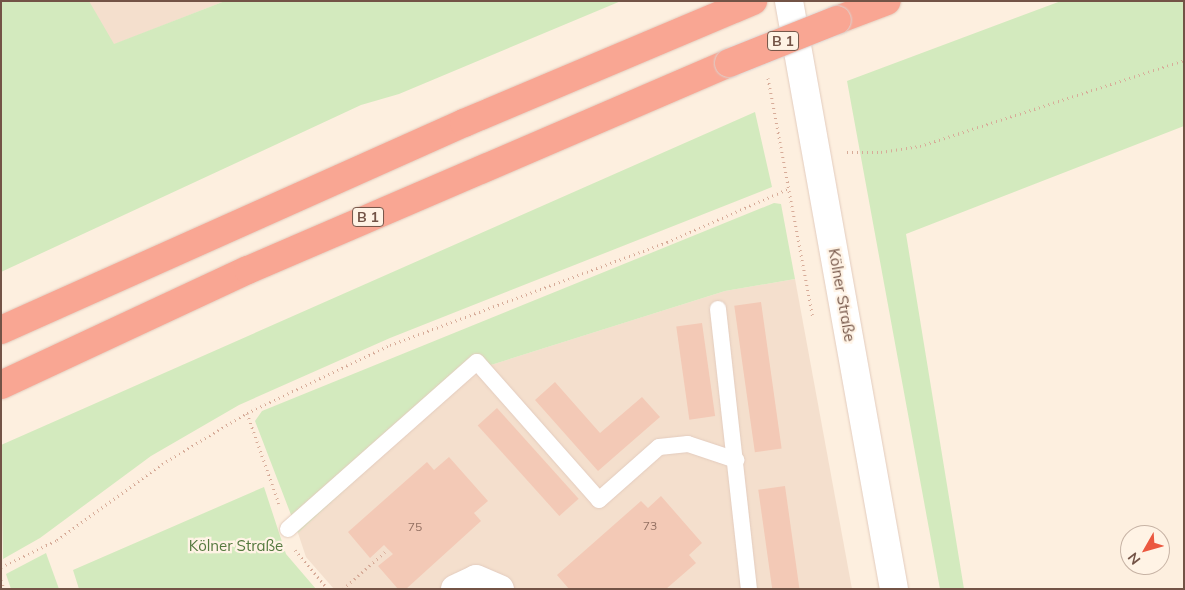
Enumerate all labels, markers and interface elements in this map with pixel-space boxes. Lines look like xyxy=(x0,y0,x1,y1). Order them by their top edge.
road number: B 1 xyxy=(767,29,799,52)
road number: B 1 xyxy=(352,206,384,228)
street label: Kölner Straße xyxy=(825,247,859,343)
house number: 73 xyxy=(643,519,657,533)
house number: 75 xyxy=(408,520,422,534)
north arrow xyxy=(1120,525,1170,575)
park label: Kölner Straße xyxy=(189,537,283,555)
text: N xyxy=(1124,549,1144,568)

